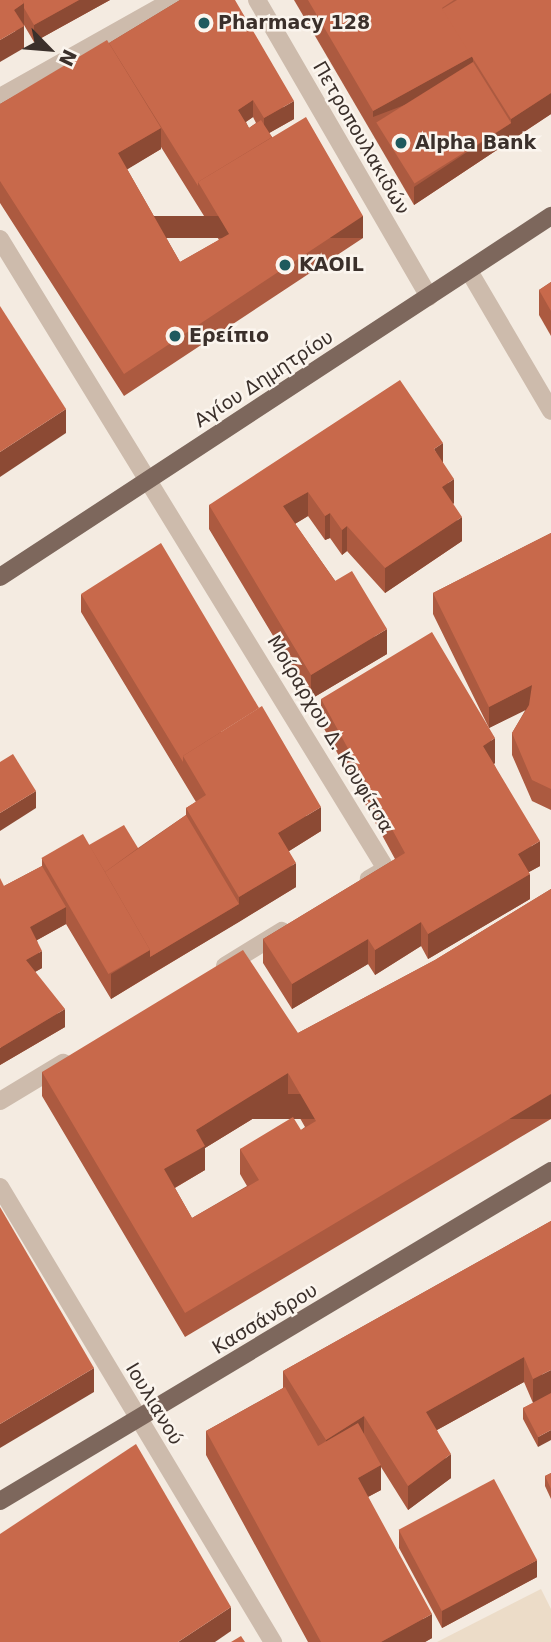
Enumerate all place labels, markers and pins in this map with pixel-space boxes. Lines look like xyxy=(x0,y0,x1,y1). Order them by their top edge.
place label: Pharmacy 128 xyxy=(218,12,370,34)
marker: Pharmacy 128 xyxy=(196,15,212,31)
place label: Alpha Bank xyxy=(415,132,536,154)
marker: Alpha Bank xyxy=(393,135,409,151)
place label: KAOIL xyxy=(299,254,364,276)
marker: KAOIL xyxy=(277,257,293,273)
place label: Ερείπιο xyxy=(189,325,269,347)
marker: Ερείπιο xyxy=(167,328,183,344)

